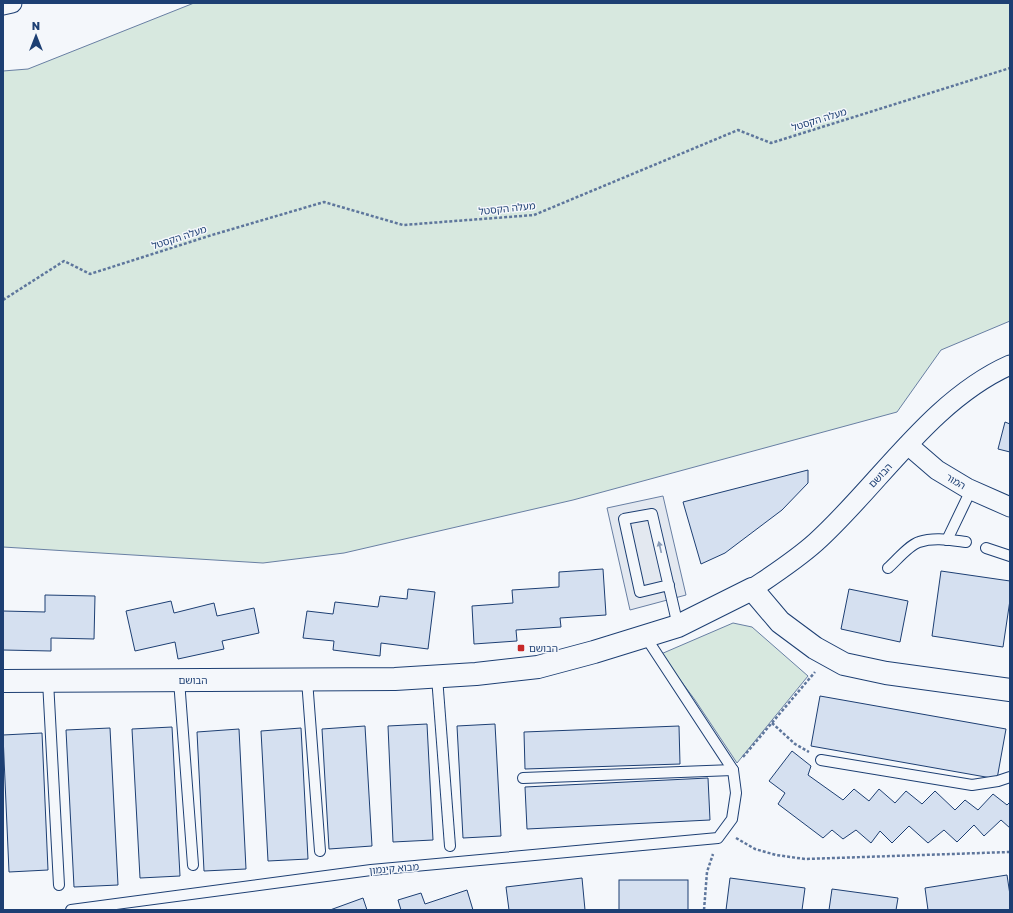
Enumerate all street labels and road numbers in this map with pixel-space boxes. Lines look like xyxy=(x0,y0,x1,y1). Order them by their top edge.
street label: מעלה הקסטל xyxy=(790,105,848,133)
street label: מעלה הקסטל xyxy=(478,199,536,217)
street label: מעלה הקסטל xyxy=(150,222,208,252)
street label: הבושם xyxy=(866,460,894,490)
street label: המור xyxy=(944,470,968,492)
street label: הבושם xyxy=(178,674,208,686)
street label: מבוא קינמון xyxy=(369,860,420,876)

